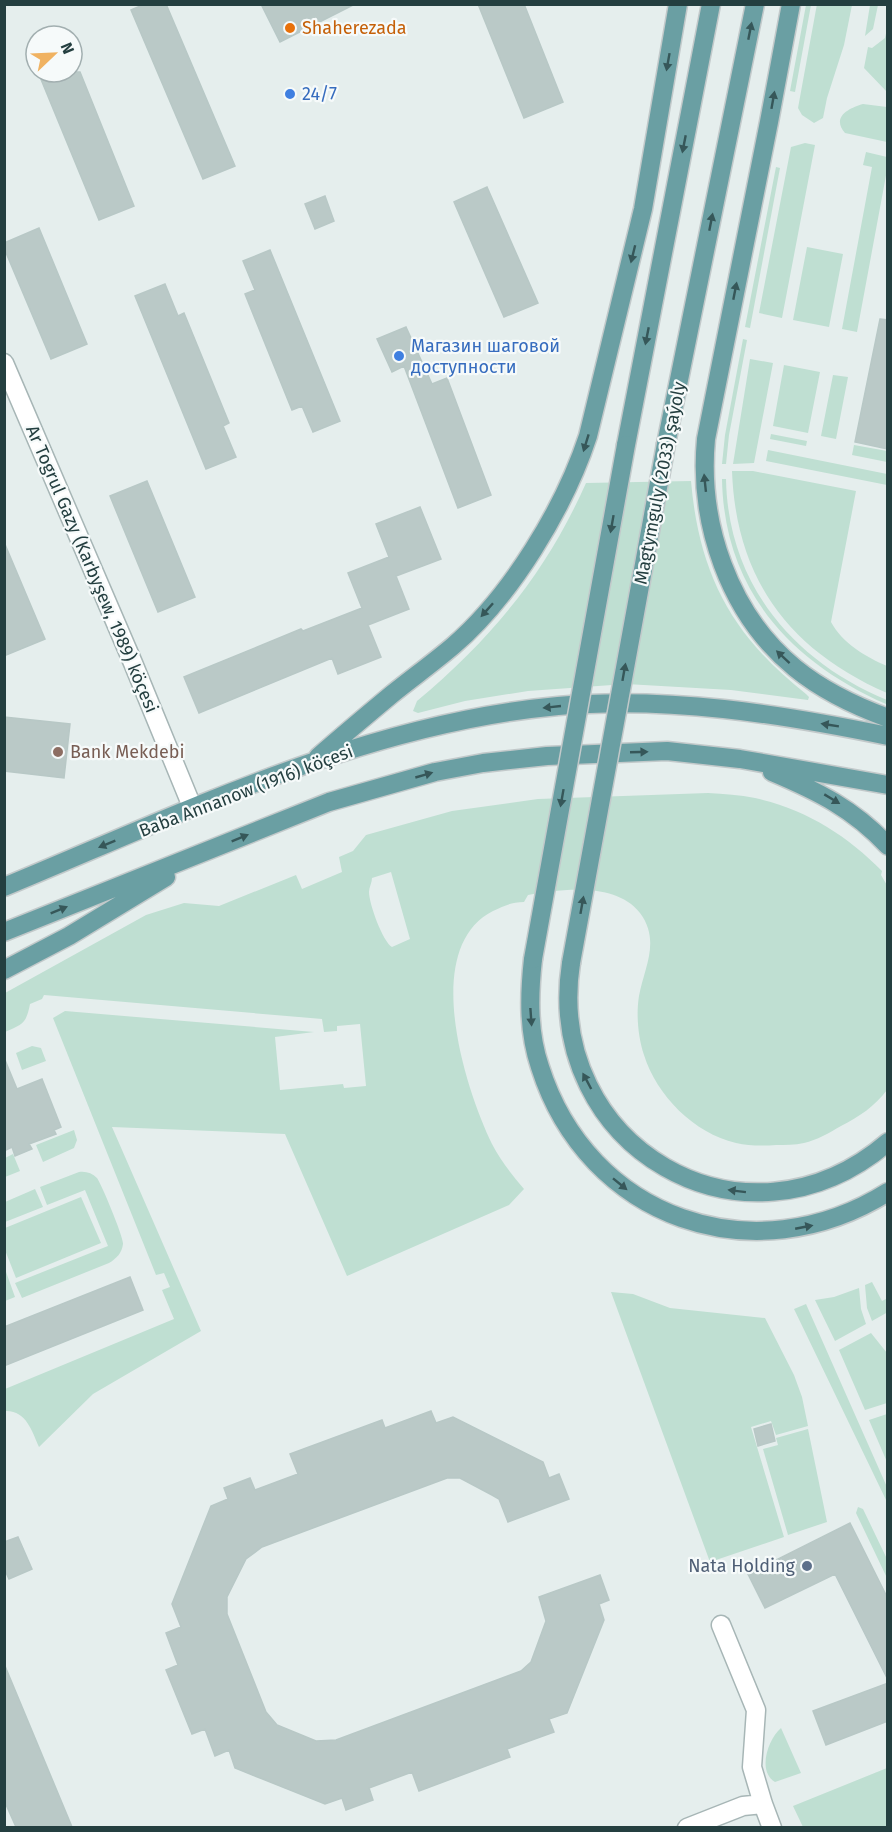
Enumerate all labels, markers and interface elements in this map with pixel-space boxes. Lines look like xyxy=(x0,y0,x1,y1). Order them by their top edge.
place label: Shaherezada xyxy=(302,17,407,39)
marker: Shaherezada xyxy=(283,21,297,35)
one-way arrow xyxy=(746,21,755,40)
north arrow xyxy=(24,24,84,84)
text: N xyxy=(57,40,78,57)
one-way arrow xyxy=(663,53,672,72)
place label: 24/7 xyxy=(302,83,337,105)
marker: 24/7 xyxy=(283,87,297,101)
one-way arrow xyxy=(769,90,778,109)
one-way arrow xyxy=(679,135,688,154)
one-way arrow xyxy=(707,212,716,231)
one-way arrow xyxy=(627,245,637,263)
one-way arrow xyxy=(731,282,740,301)
one-way arrow xyxy=(642,327,651,346)
place label: Магазин шаговой доступности xyxy=(411,335,560,378)
marker: Магазин шаговой доступности xyxy=(392,349,406,363)
street label: Magtymguly (2033) şaýoly xyxy=(630,380,690,586)
street label: Ar Togrul Gazy (Karbyşew, 1989) köçesi xyxy=(21,422,163,716)
one-way arrow xyxy=(581,434,590,452)
one-way arrow xyxy=(700,474,710,493)
one-way arrow xyxy=(607,514,616,533)
one-way arrow xyxy=(481,602,494,617)
one-way arrow xyxy=(776,650,791,664)
one-way arrow xyxy=(620,663,629,682)
one-way arrow xyxy=(543,702,562,712)
one-way arrow xyxy=(820,720,839,729)
street label: Baba Annanow (1916) köçesi xyxy=(136,740,356,842)
place label: Bank Mekdebi xyxy=(70,741,184,763)
marker: Bank Mekdebi xyxy=(51,745,65,759)
one-way arrow xyxy=(629,747,648,757)
one-way arrow xyxy=(415,770,433,779)
one-way arrow xyxy=(557,789,566,808)
one-way arrow xyxy=(824,794,840,805)
one-way arrow xyxy=(231,833,249,842)
one-way arrow xyxy=(98,839,116,849)
one-way arrow xyxy=(578,896,587,915)
one-way arrow xyxy=(50,905,68,914)
one-way arrow xyxy=(527,1007,536,1026)
one-way arrow xyxy=(582,1072,592,1089)
one-way arrow xyxy=(612,1177,628,1190)
one-way arrow xyxy=(728,1186,747,1196)
one-way arrow xyxy=(795,1222,814,1231)
place label: Nata Holding xyxy=(688,1555,796,1577)
marker: Nata Holding xyxy=(800,1559,814,1573)

